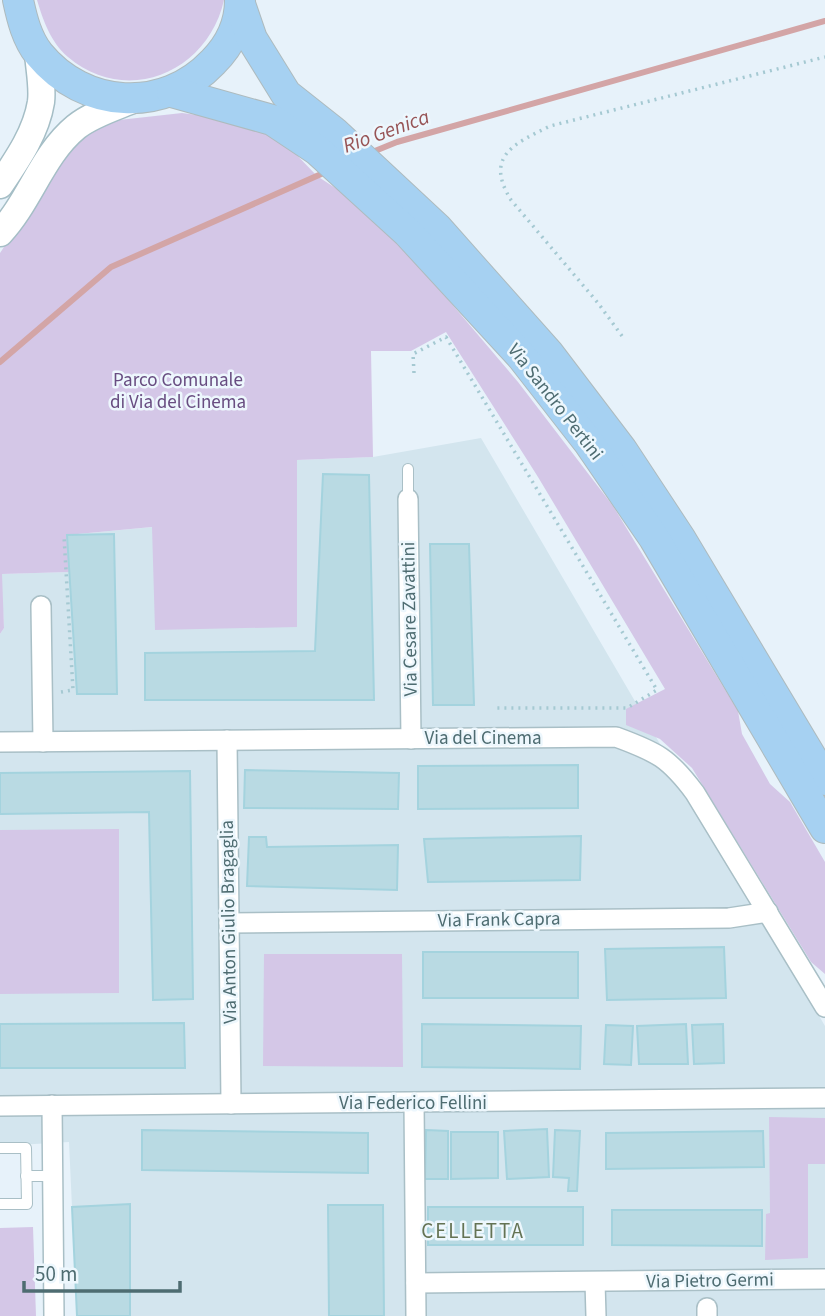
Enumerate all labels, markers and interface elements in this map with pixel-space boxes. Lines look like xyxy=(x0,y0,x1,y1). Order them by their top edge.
water label: Rio Genica xyxy=(338,101,434,161)
street label: Via Sandro Pertini xyxy=(501,338,609,466)
park label: Parco Comunale di Via del Cinema xyxy=(110,367,246,416)
street label: Via Cesare Zavattini xyxy=(395,541,425,697)
street label: Via del Cinema xyxy=(424,725,542,752)
street label: Via Anton Giulio Bragaglia xyxy=(214,820,244,1024)
street label: Via Frank Capra xyxy=(437,905,561,935)
street label: Via Federico Fellini xyxy=(339,1090,487,1117)
district label: CELLETTA xyxy=(421,1216,525,1246)
scale bar xyxy=(24,1250,180,1294)
text: 50 m xyxy=(35,1259,77,1289)
street label: Via Pietro Germi xyxy=(646,1266,774,1296)

